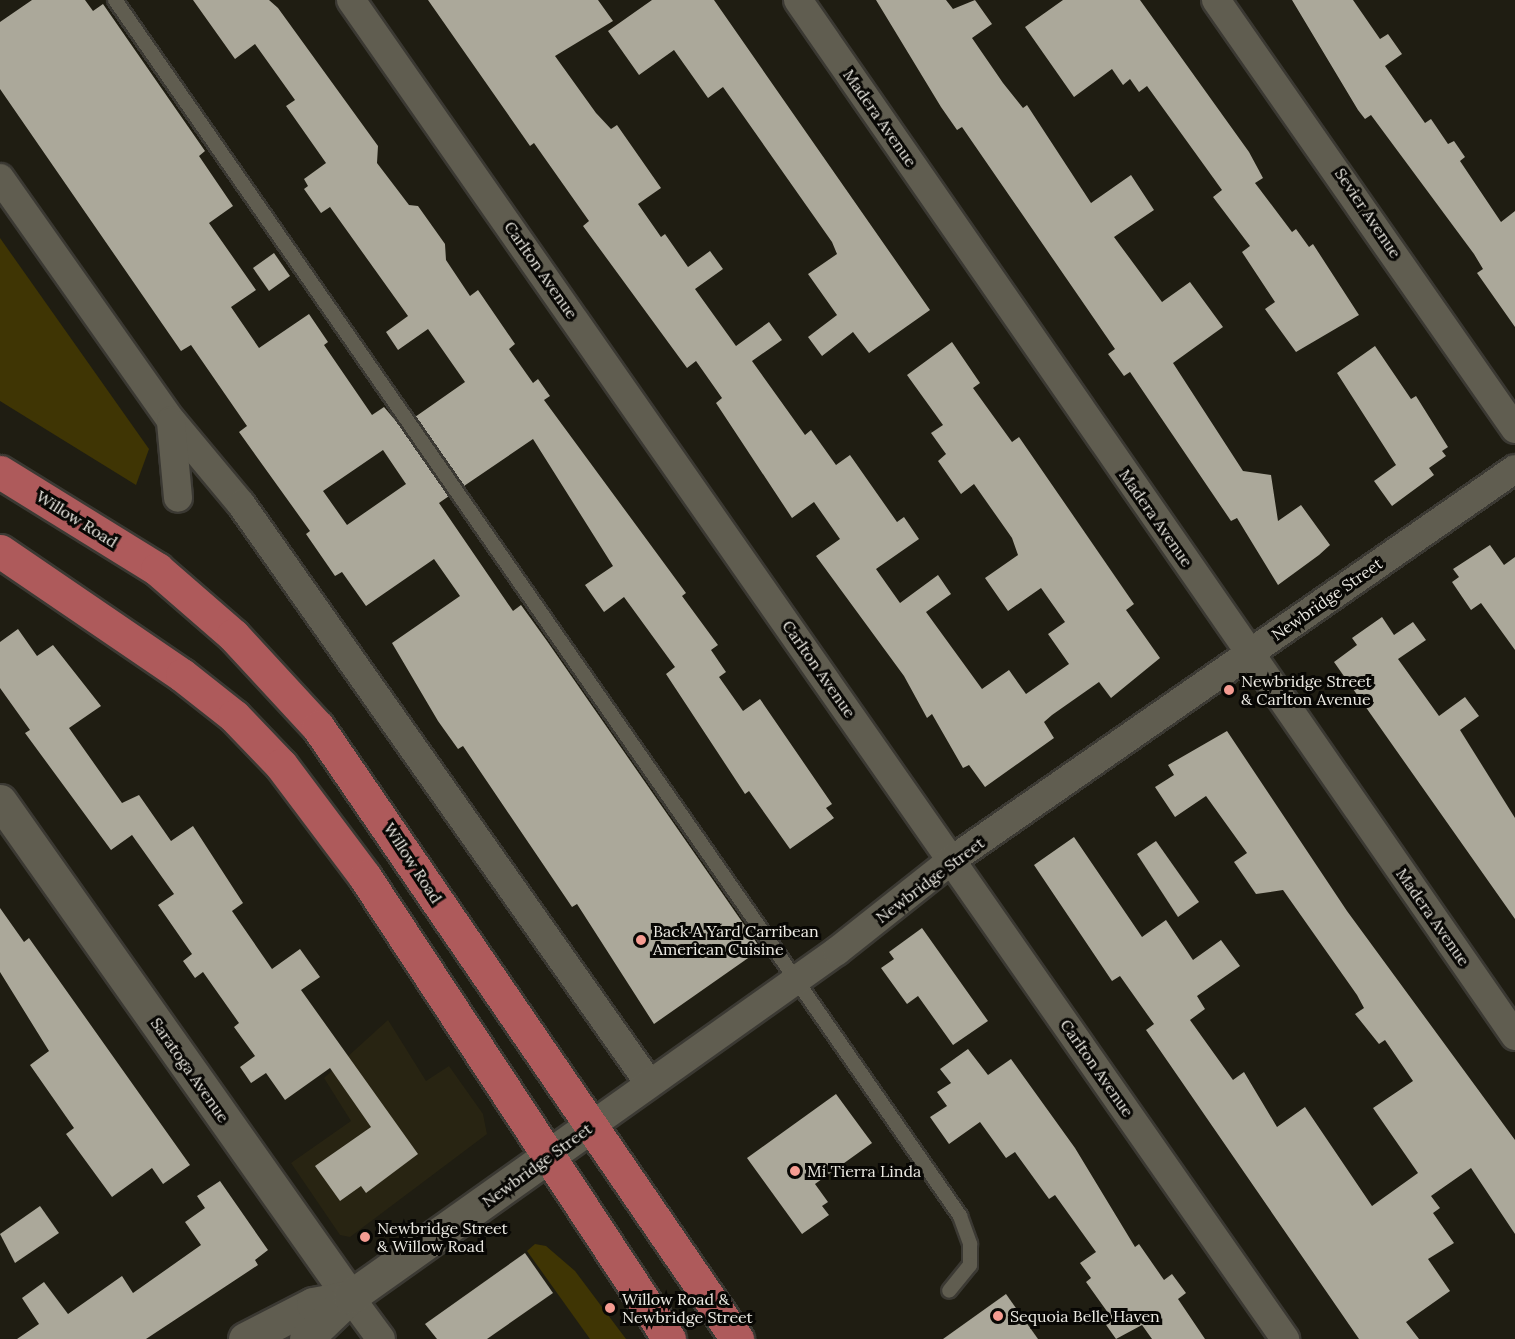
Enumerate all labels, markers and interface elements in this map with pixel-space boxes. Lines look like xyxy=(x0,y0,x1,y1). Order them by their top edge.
street label: Madera Avenue xyxy=(839,65,921,171)
street label: Sevier Avenue xyxy=(1331,164,1405,262)
street label: Carlton Avenue xyxy=(500,218,582,322)
street label: Madera Avenue xyxy=(1115,465,1197,571)
street label: Willow Road xyxy=(33,486,121,552)
street label: Newbridge Street xyxy=(1268,554,1386,644)
street label: Carlton Avenue xyxy=(778,617,860,721)
place label: Newbridge Street & Carlton Avenue xyxy=(1241,671,1372,709)
marker: Newbridge Street & Carlton Avenue xyxy=(1222,683,1236,697)
street label: Willow Road xyxy=(380,819,446,907)
street label: Newbridge Street xyxy=(872,833,988,927)
street label: Madera Avenue xyxy=(1392,864,1474,970)
place label: Back A Yard Carribean American Cuisine xyxy=(653,921,819,959)
marker: Back A Yard Carribean American Cuisine xyxy=(634,933,648,947)
street label: Saratoga Avenue xyxy=(147,1014,233,1126)
street label: Carlton Avenue xyxy=(1056,1016,1138,1120)
street label: Newbridge Street xyxy=(478,1119,596,1211)
place label: Mi Tierra Linda xyxy=(807,1161,921,1181)
marker: Mi Tierra Linda xyxy=(788,1164,802,1178)
place label: Newbridge Street & Willow Road xyxy=(377,1218,508,1256)
marker: Newbridge Street & Willow Road xyxy=(358,1230,372,1244)
place label: Willow Road & Newbridge Street xyxy=(622,1289,753,1327)
marker: Willow Road & Newbridge Street xyxy=(603,1301,617,1315)
place label: Sequoia Belle Haven xyxy=(1010,1306,1160,1326)
marker: Sequoia Belle Haven xyxy=(991,1309,1005,1323)

